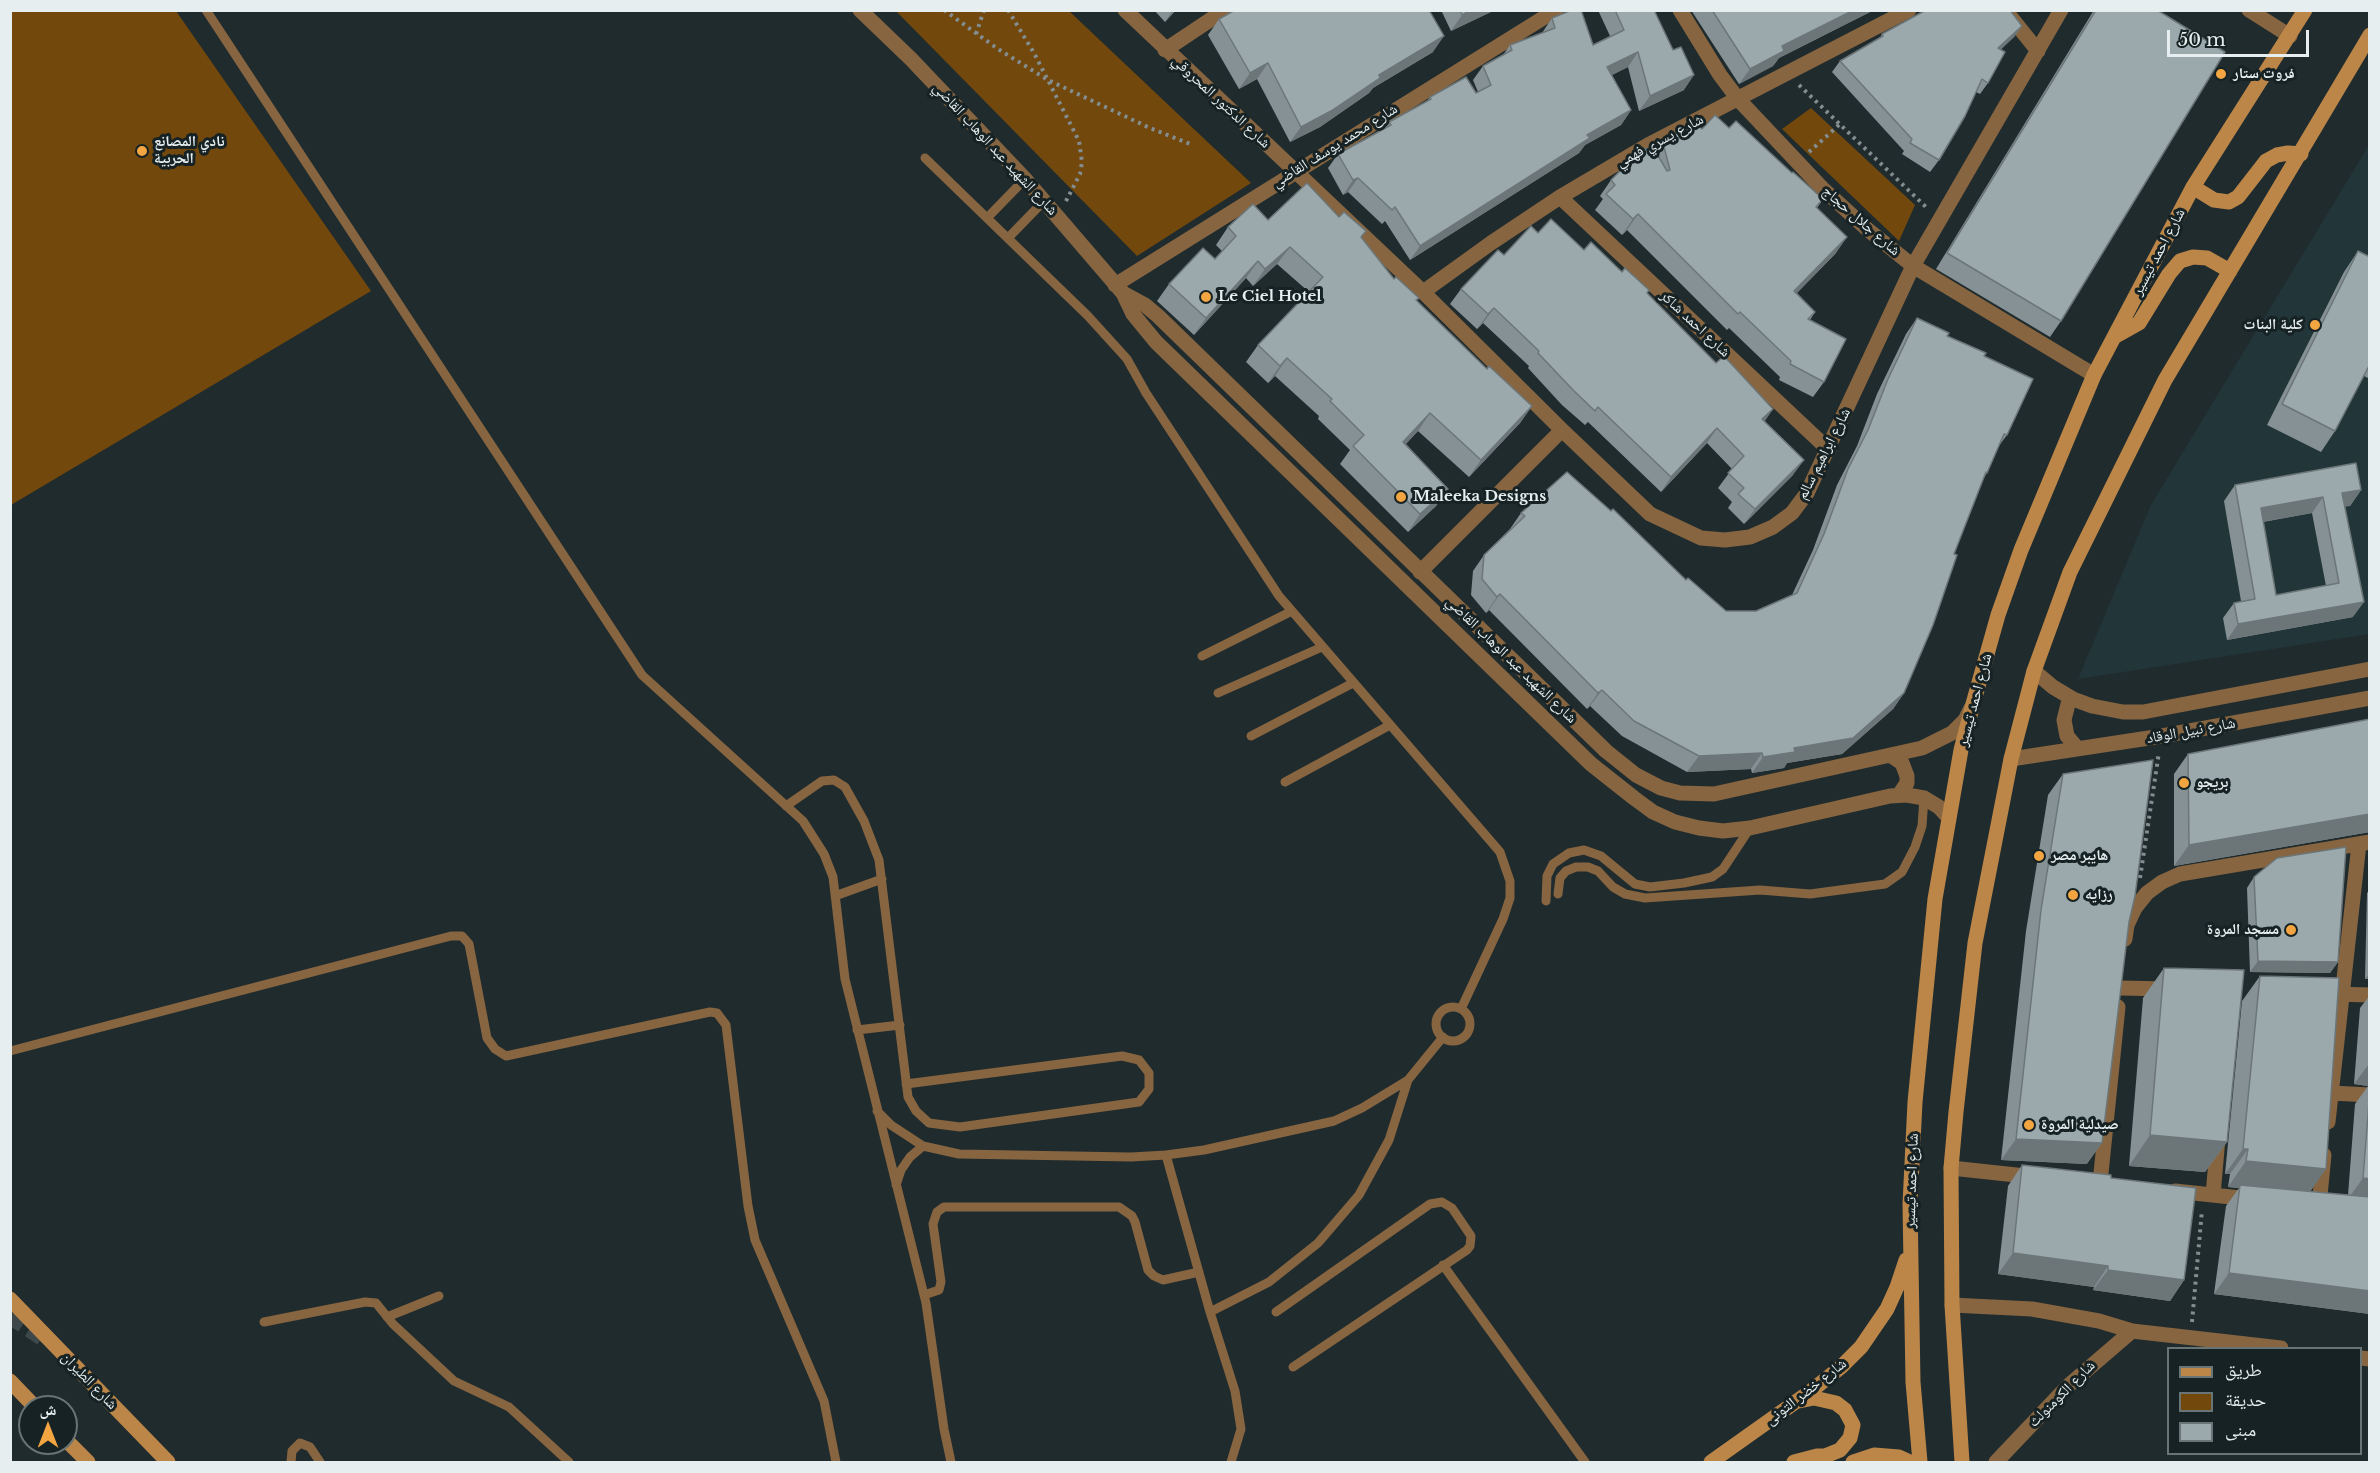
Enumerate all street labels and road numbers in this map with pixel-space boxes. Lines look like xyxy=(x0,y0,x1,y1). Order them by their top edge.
street label: شارع الدكتور المحروقي xyxy=(1168,52,1274,152)
street label: شارع الشهيد عبد الوهاب القاضي xyxy=(929,79,1061,219)
street label: شارع محمد يوسف القاضي xyxy=(1269,100,1401,192)
street label: شارع يسري فهمي xyxy=(1613,111,1707,171)
street label: شارع جلال حجاج xyxy=(1818,182,1904,260)
street label: شارع احمد تيسير xyxy=(2129,206,2189,298)
street label: شارع احمد شاكر xyxy=(1656,287,1734,361)
street label: شارع ابراهيم سالم xyxy=(1793,405,1855,503)
street label: شارع الشهيد عبد الوهاب القاضي xyxy=(1442,593,1580,727)
street label: شارع احمد تيسير xyxy=(1954,652,1996,748)
street label: شارع نبيل الوقاد xyxy=(2145,714,2237,748)
street label: شارع احمد تيسير xyxy=(1901,1133,1923,1229)
street label: شارع الطيران xyxy=(57,1349,121,1413)
street label: شارع خضر التونى xyxy=(1762,1355,1850,1429)
street label: شارع الكومنولث xyxy=(2025,1357,2099,1431)

